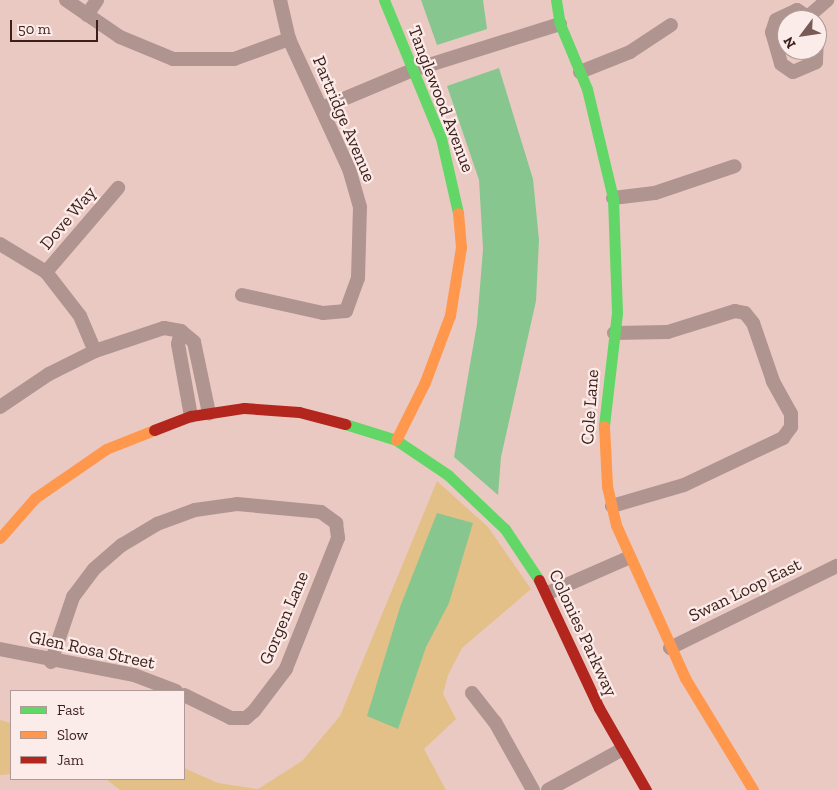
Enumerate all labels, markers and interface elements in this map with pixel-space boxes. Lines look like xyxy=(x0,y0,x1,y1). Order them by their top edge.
scale bar xyxy=(12,10,100,42)
north arrow xyxy=(777,10,827,60)
text: 50 m xyxy=(18,20,51,38)
street label: Tanglewood Avenue xyxy=(403,22,479,176)
text: N xyxy=(780,34,800,51)
street label: Partridge Avenue xyxy=(308,53,380,185)
street label: Dove Way xyxy=(35,182,101,254)
street label: Cole Lane xyxy=(577,369,603,445)
street label: Swan Loop East xyxy=(685,553,805,627)
street label: Colonies Parkway xyxy=(544,566,622,700)
street label: Gorgen Lane xyxy=(255,568,313,668)
street label: Glen Rosa Street xyxy=(27,626,157,674)
legend xyxy=(10,690,185,780)
text: Fast xyxy=(57,701,85,719)
text: Slow xyxy=(57,726,88,744)
text: Jam xyxy=(57,751,84,769)

